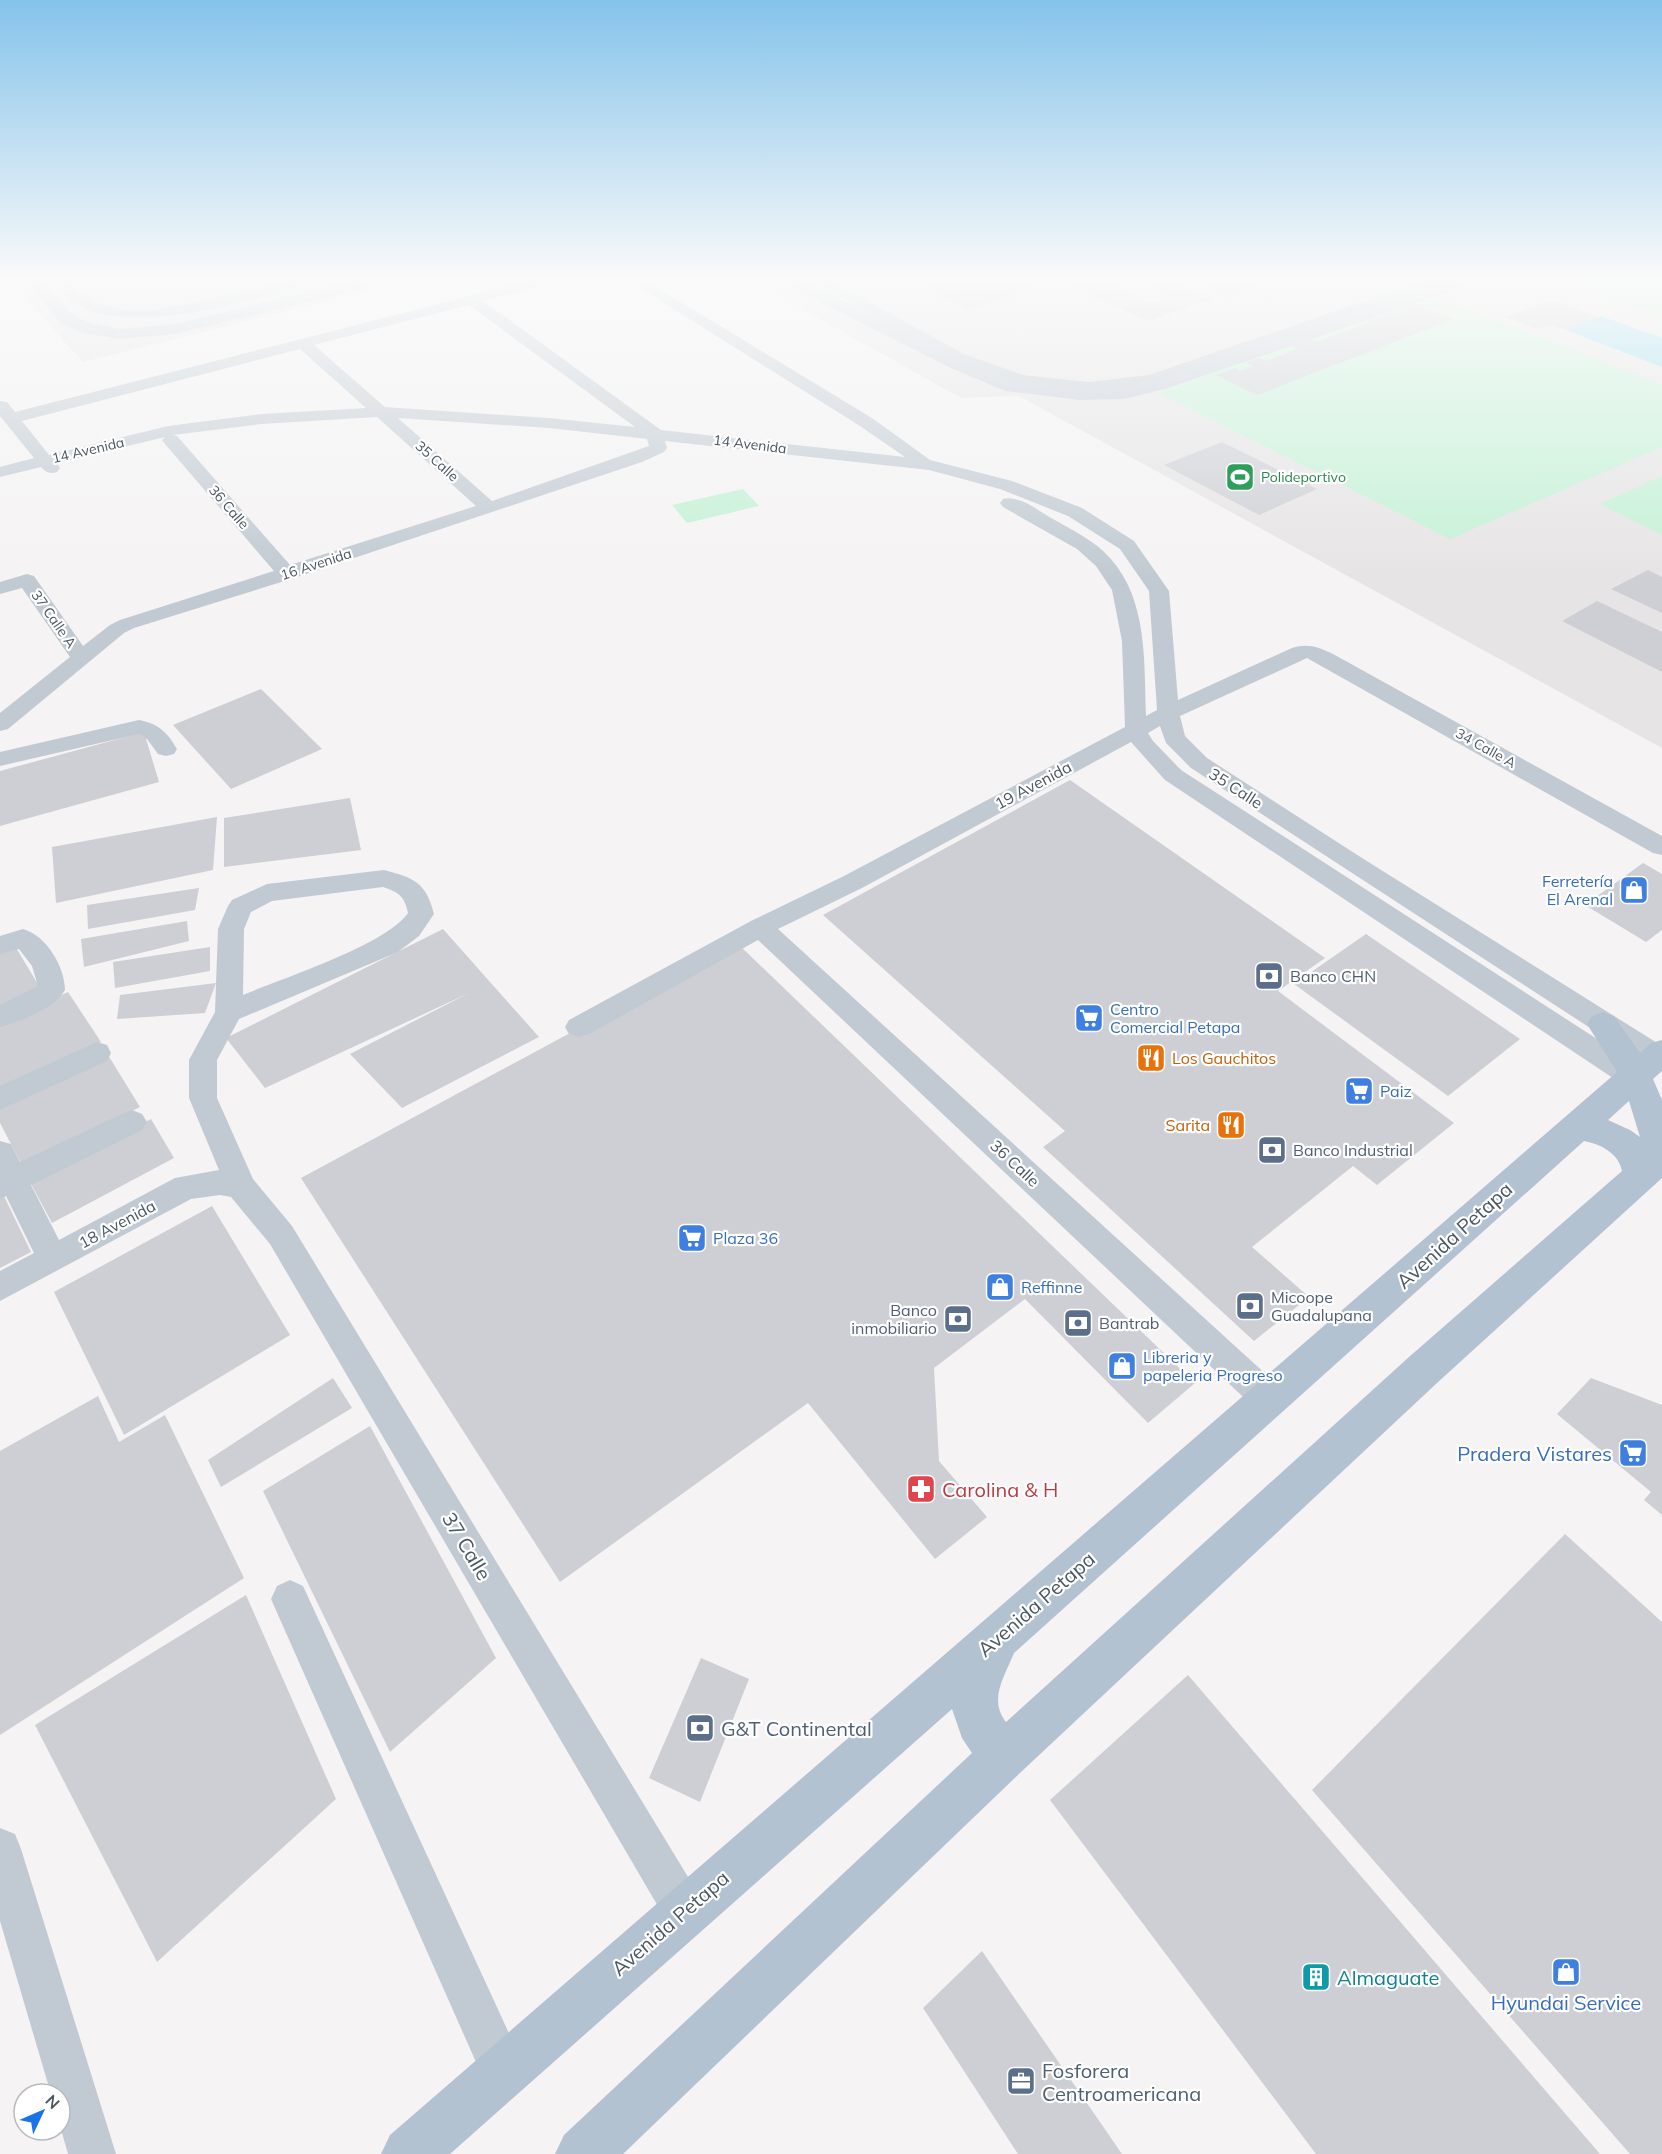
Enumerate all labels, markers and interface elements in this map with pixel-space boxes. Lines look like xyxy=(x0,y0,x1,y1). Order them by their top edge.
street label: 14 Avenida xyxy=(712,431,788,457)
street label: 14 Avenida xyxy=(50,433,126,467)
street label: 35 Calle xyxy=(411,437,463,485)
sports icon: Polideportivo xyxy=(1224,461,1256,493)
place label: Polideportivo xyxy=(1261,468,1346,486)
street label: 36 Calle xyxy=(205,481,253,533)
street label: 16 Avenida xyxy=(278,544,354,584)
street label: 37 Calle A xyxy=(28,587,81,652)
street label: 34 Calle A xyxy=(1453,724,1520,772)
street label: 19 Avenida xyxy=(991,756,1075,814)
street label: 35 Calle xyxy=(1205,763,1267,813)
place label: Ferretería El Arenal xyxy=(1542,871,1613,909)
shop icon: Ferretería El Arenal xyxy=(1618,874,1650,906)
bank icon: Banco CHN xyxy=(1253,960,1285,992)
place label: Banco CHN xyxy=(1290,966,1376,986)
place label: Centro Comercial Petapa xyxy=(1110,999,1240,1037)
supermarket icon: Centro Comercial Petapa xyxy=(1073,1002,1105,1034)
restaurant icon: Los Gauchitos xyxy=(1135,1042,1167,1074)
place label: Los Gauchitos xyxy=(1172,1048,1276,1068)
supermarket icon: Paiz xyxy=(1343,1075,1375,1107)
place label: Paiz xyxy=(1380,1081,1412,1101)
restaurant icon: Sarita xyxy=(1215,1109,1247,1141)
place label: Sarita xyxy=(1166,1115,1210,1135)
bank icon: Banco Industrial xyxy=(1256,1134,1288,1166)
street label: 36 Calle xyxy=(986,1135,1044,1191)
place label: Banco Industrial xyxy=(1293,1140,1413,1160)
street label: Avenida Petapa xyxy=(1391,1176,1517,1294)
street label: 18 Avenida xyxy=(75,1195,159,1253)
supermarket icon: Plaza 36 xyxy=(676,1222,708,1254)
place label: Plaza 36 xyxy=(713,1228,778,1248)
shop icon: Reffinne xyxy=(984,1271,1016,1303)
place label: Reffinne xyxy=(1021,1277,1082,1297)
place label: Micoope Guadalupana xyxy=(1271,1287,1372,1325)
bank icon: Micoope Guadalupana xyxy=(1234,1290,1266,1322)
place label: Banco inmobiliario xyxy=(851,1300,937,1338)
bank icon: Banco inmobiliario xyxy=(942,1303,974,1335)
bank icon: Bantrab xyxy=(1062,1307,1094,1339)
place label: Bantrab xyxy=(1099,1313,1159,1333)
place label: Libreria y papeleria Progreso xyxy=(1143,1347,1283,1385)
shop icon: Libreria y papeleria Progreso xyxy=(1106,1350,1138,1382)
supermarket icon: Pradera Vistares xyxy=(1617,1437,1649,1469)
place label: Pradera Vistares xyxy=(1457,1441,1612,1466)
pharmacy icon: Carolina & H xyxy=(905,1473,937,1505)
place label: Carolina & H xyxy=(942,1477,1058,1502)
street label: 37 Calle xyxy=(437,1507,497,1585)
street label: Avenida Petapa xyxy=(972,1546,1100,1662)
bank icon: G&T Continental xyxy=(684,1712,716,1744)
place label: G&T Continental xyxy=(721,1716,872,1741)
street label: Avenida Petapa xyxy=(606,1865,734,1981)
shop icon: Hyundai Service xyxy=(1550,1956,1582,1988)
building icon: Almaguate xyxy=(1300,1961,1332,1993)
place label: Almaguate xyxy=(1337,1965,1439,1990)
place label: Hyundai Service xyxy=(1491,1990,1641,2015)
place label: Fosforera Centroamericana xyxy=(1042,2058,1201,2106)
office icon: Fosforera Centroamericana xyxy=(1005,2065,1037,2097)
north arrow xyxy=(12,2082,72,2142)
text: N xyxy=(41,2090,64,2113)

